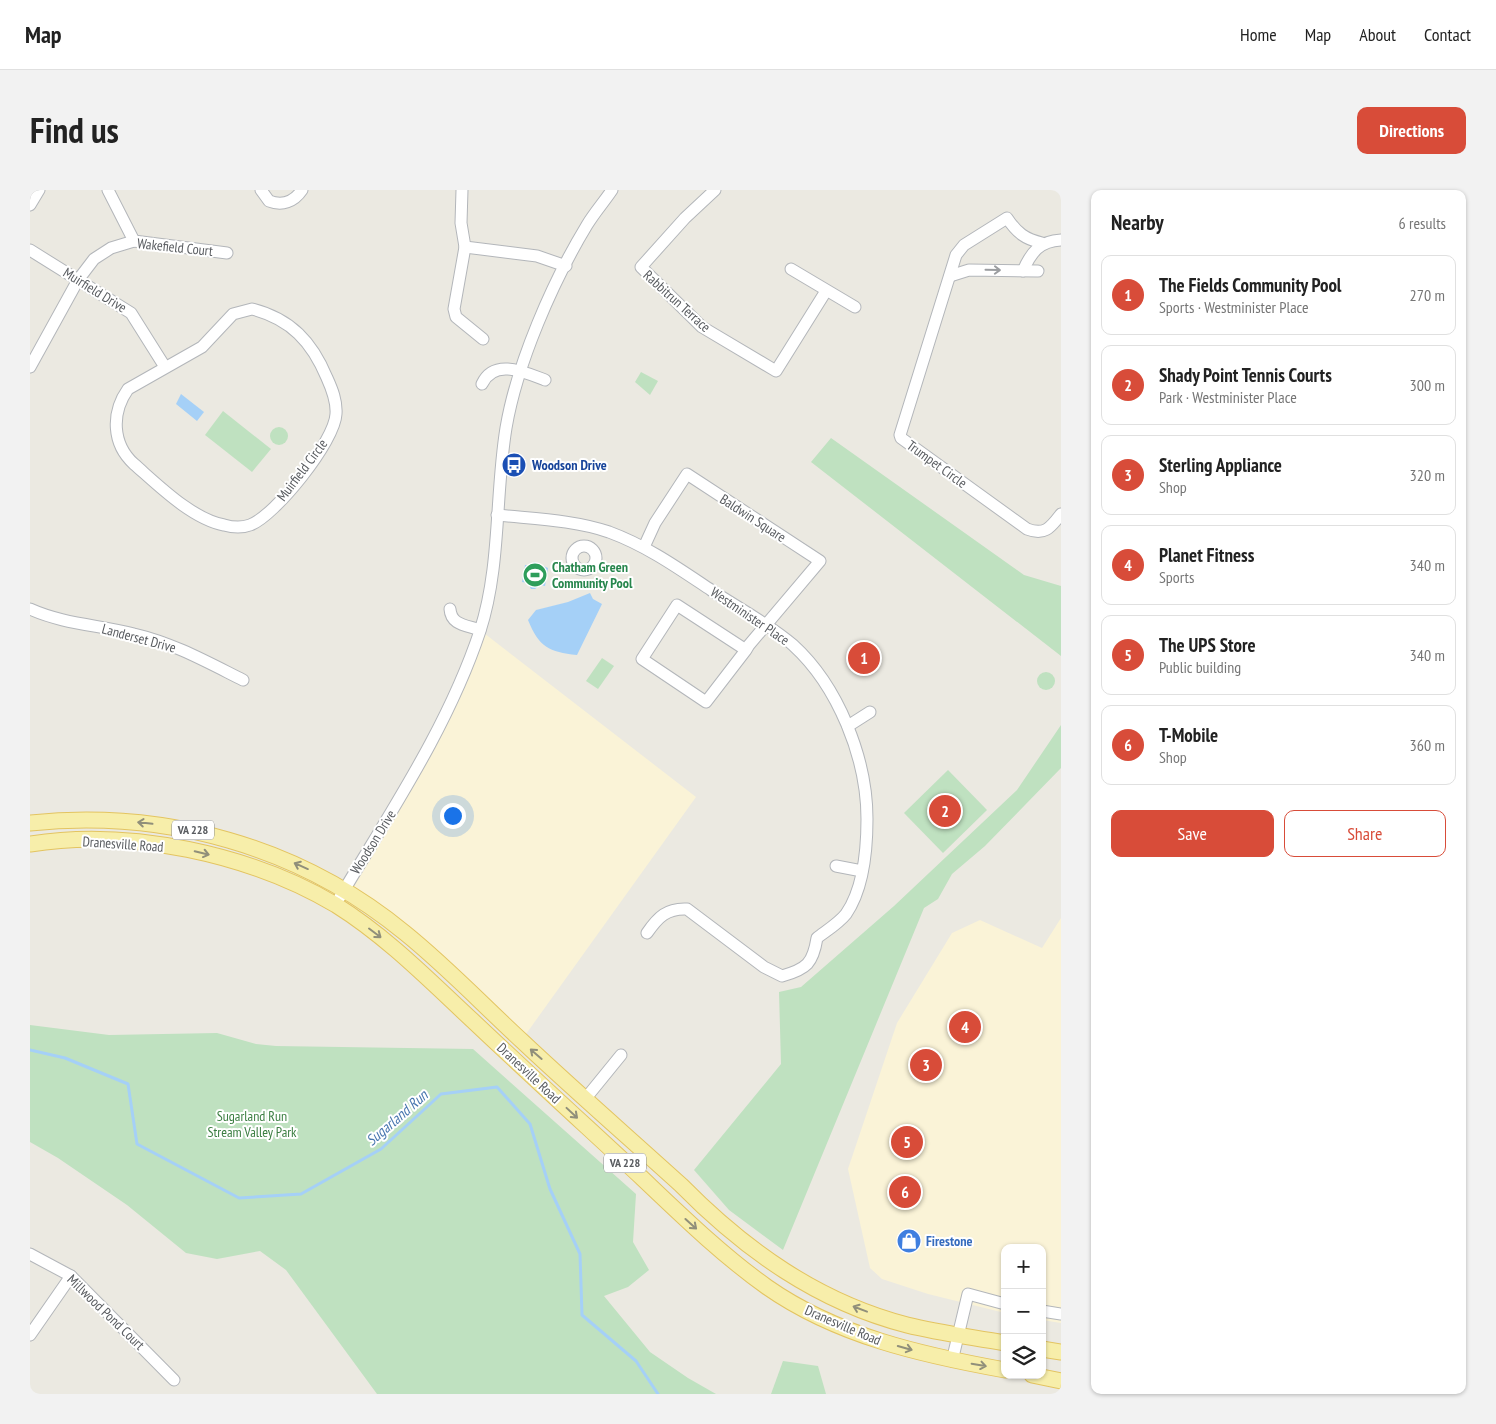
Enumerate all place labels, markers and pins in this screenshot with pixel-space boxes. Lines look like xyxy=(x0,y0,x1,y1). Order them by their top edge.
bus stop icon: Woodson Drive xyxy=(501,452,527,478)
place label: Woodson Drive xyxy=(531,456,607,474)
place label: Chatham Green Community Pool xyxy=(552,558,633,592)
sports icon: Chatham Green Community Pool xyxy=(522,562,548,588)
pin: 1 xyxy=(848,639,880,677)
pin: 2 xyxy=(929,792,961,830)
pin: 4 xyxy=(949,1008,981,1046)
pin: 3 xyxy=(910,1046,942,1084)
pin: 5 xyxy=(891,1123,923,1161)
pin: 6 xyxy=(889,1173,921,1211)
shop icon: Firestone xyxy=(896,1228,922,1254)
place label: Firestone xyxy=(926,1232,973,1250)

